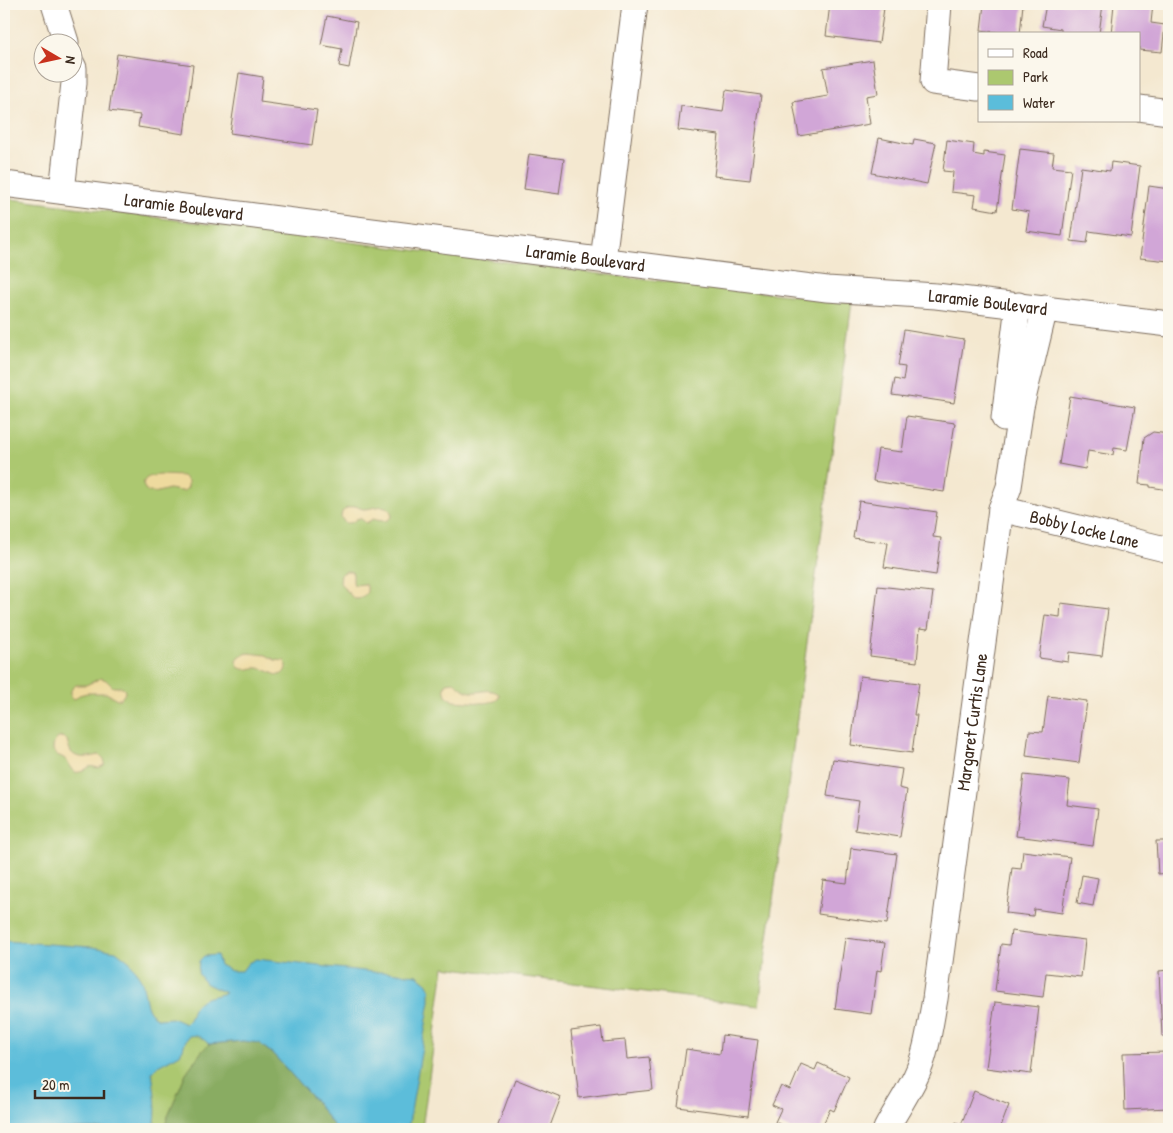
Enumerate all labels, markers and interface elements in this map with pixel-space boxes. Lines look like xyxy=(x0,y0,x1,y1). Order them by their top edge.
north arrow xyxy=(32,32,82,82)
legend xyxy=(978,32,1140,122)
text: Road xyxy=(1023,42,1048,63)
text: N xyxy=(61,55,81,66)
text: Park xyxy=(1023,66,1048,87)
text: Water xyxy=(1023,92,1055,113)
street label: Laramie Boulevard xyxy=(123,186,244,226)
street label: Laramie Boulevard xyxy=(525,238,646,278)
street label: Laramie Boulevard xyxy=(928,283,1048,321)
street label: Bobby Locke Lane xyxy=(1027,504,1142,554)
street label: Margaret Curtis Lane xyxy=(950,651,993,792)
scale bar xyxy=(35,1068,104,1100)
text: 20 m xyxy=(42,1074,69,1095)

